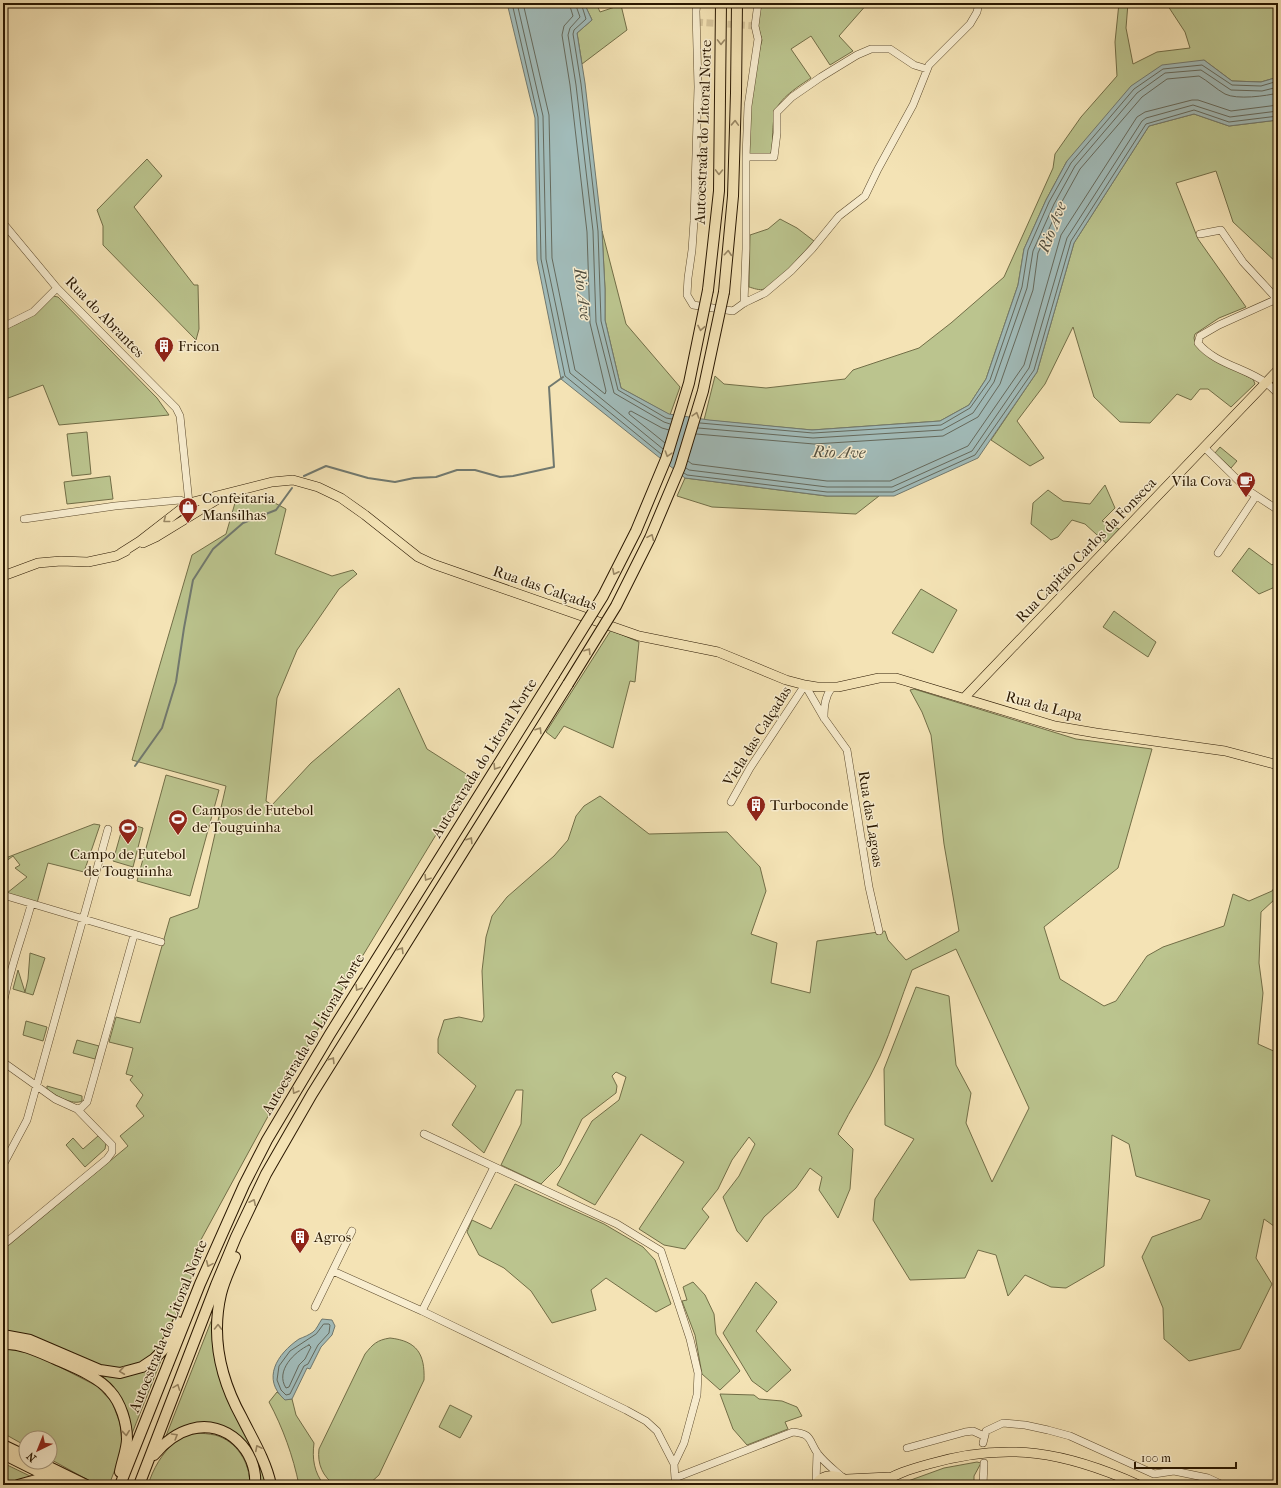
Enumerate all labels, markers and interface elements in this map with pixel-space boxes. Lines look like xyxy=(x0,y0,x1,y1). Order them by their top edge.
street label: Autoestrada do Litoral Norte xyxy=(691,39,715,226)
one-way arrow xyxy=(717,39,725,45)
one-way arrow xyxy=(731,120,740,126)
one-way arrow xyxy=(715,169,723,175)
water label: Rio Ave xyxy=(1033,199,1070,256)
one-way arrow xyxy=(723,250,732,256)
water label: Rio Ave xyxy=(570,266,596,322)
street label: Rua do Abrantes xyxy=(62,273,149,362)
one-way arrow xyxy=(697,325,705,331)
building icon: Fricon xyxy=(153,335,175,363)
place label: Fricon xyxy=(178,337,220,355)
one-way arrow xyxy=(691,412,699,419)
water label: Rio Ave xyxy=(812,442,866,462)
one-way arrow xyxy=(664,450,673,457)
cafe icon: Vila Cova xyxy=(1235,470,1257,498)
place label: Vila Cova xyxy=(1171,472,1233,490)
street label: Rua Capitão Carlos da Fonseca xyxy=(1012,473,1161,626)
place label: Confeitaria Mansilhas xyxy=(202,489,276,524)
shop icon: Confeitaria Mansilhas xyxy=(177,496,199,524)
one-way arrow xyxy=(164,515,171,522)
one-way arrow xyxy=(646,534,654,541)
street label: Rua das Calçadas xyxy=(491,562,600,614)
one-way arrow xyxy=(612,568,620,575)
one-way arrow xyxy=(584,648,591,655)
street label: Autoestrada do Litoral Norte xyxy=(427,674,541,842)
street label: Viela das Calçadas xyxy=(718,682,795,790)
street label: Rua da Lapa xyxy=(1004,687,1085,725)
one-way arrow xyxy=(534,727,542,734)
one-way arrow xyxy=(494,763,501,770)
street label: Rua das Lagoas xyxy=(855,770,888,869)
building icon: Turboconde xyxy=(745,794,767,822)
place label: Turboconde xyxy=(770,796,849,814)
place label: Campos de Futebol de Touguinha xyxy=(192,801,314,836)
sports icon: Campos de Futebol de Touguinha xyxy=(167,808,189,836)
sports icon: Campo de Futebol de Touguinha xyxy=(117,817,139,845)
one-way arrow xyxy=(465,837,473,844)
place label: Campo de Futebol de Touguinha xyxy=(70,845,186,880)
one-way arrow xyxy=(424,874,432,881)
one-way arrow xyxy=(396,947,404,954)
street label: Autoestrada do Litoral Norte xyxy=(257,950,369,1119)
one-way arrow xyxy=(356,984,363,991)
one-way arrow xyxy=(327,1058,334,1065)
one-way arrow xyxy=(292,1087,299,1094)
one-way arrow xyxy=(248,1198,256,1206)
building icon: Agros xyxy=(289,1226,311,1254)
place label: Agros xyxy=(313,1228,352,1246)
street label: Autoestrada do Litoral Norte xyxy=(125,1236,211,1416)
one-way arrow xyxy=(205,1261,213,1268)
one-way arrow xyxy=(214,1324,222,1330)
one-way arrow xyxy=(119,1366,125,1375)
one-way arrow xyxy=(172,1384,180,1391)
north arrow xyxy=(18,1430,58,1470)
one-way arrow xyxy=(122,1430,131,1437)
one-way arrow xyxy=(171,1433,178,1440)
scale bar xyxy=(1135,1444,1236,1470)
one-way arrow xyxy=(255,1445,263,1453)
text: N xyxy=(24,1449,39,1465)
text: 100 m xyxy=(1141,1451,1171,1465)

